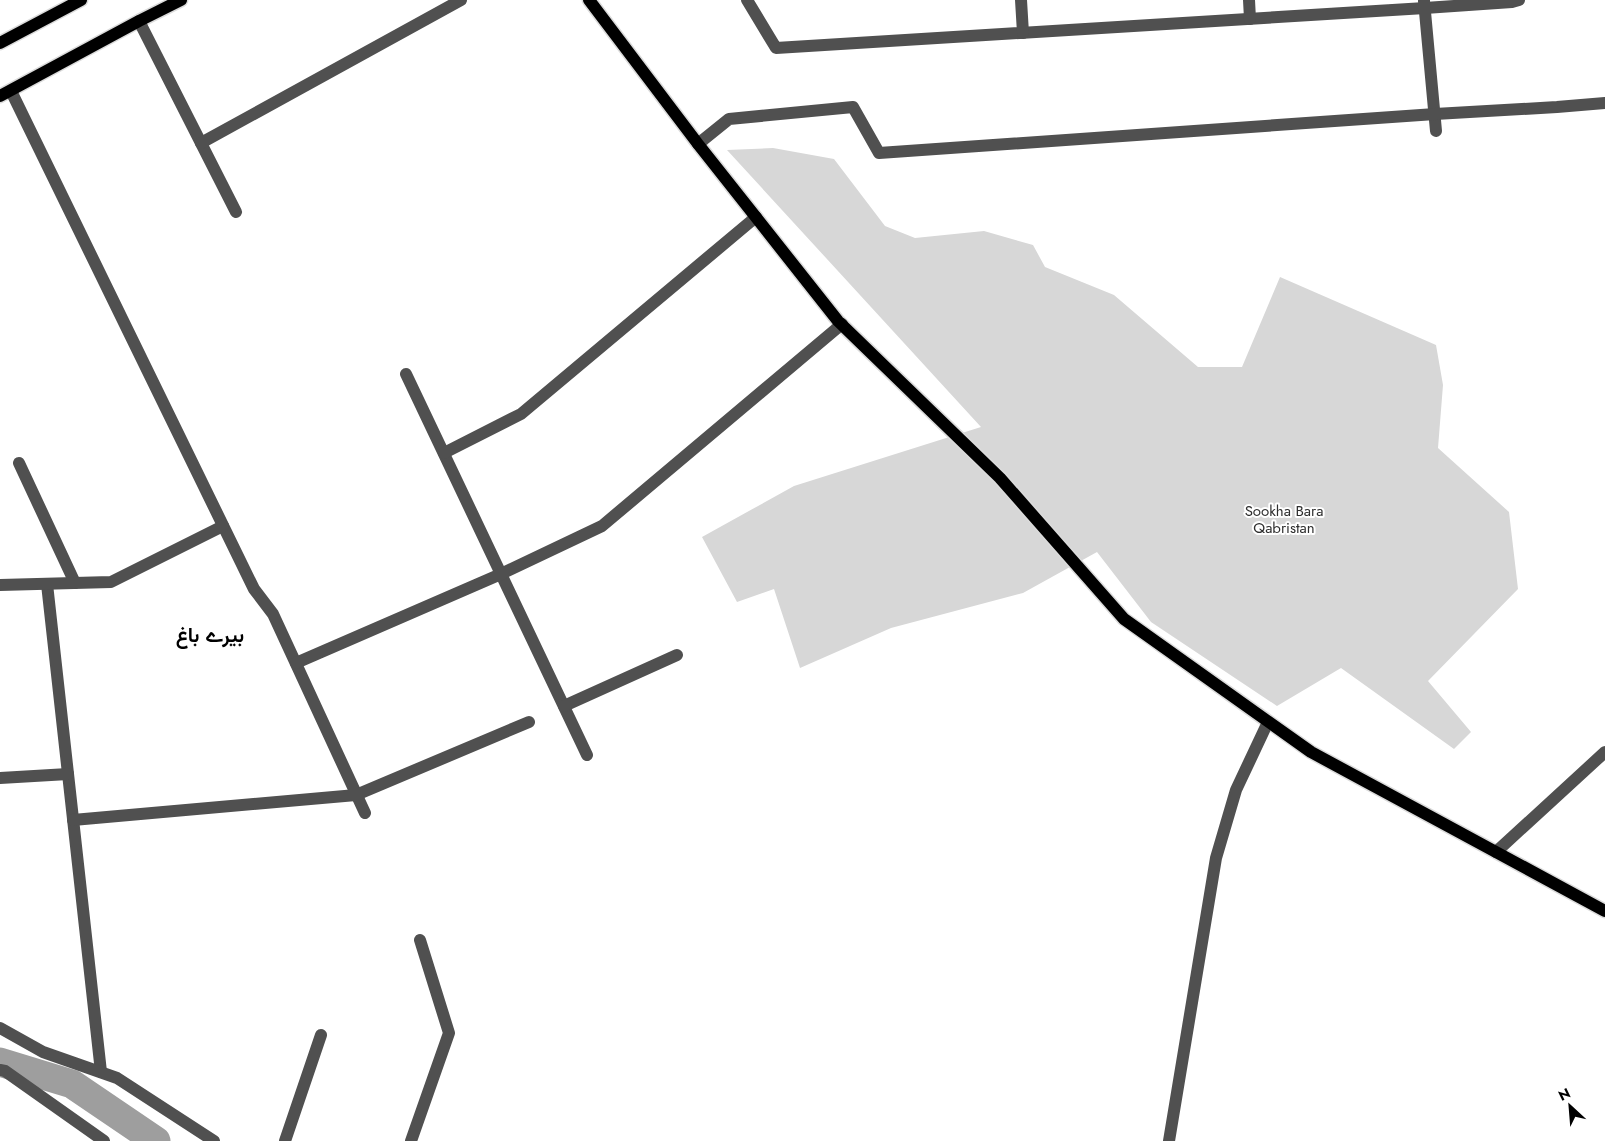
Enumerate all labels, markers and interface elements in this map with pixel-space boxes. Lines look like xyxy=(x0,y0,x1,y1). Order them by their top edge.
park label: Sookha Bara Qabristan xyxy=(1245,500,1323,539)
district label: بیرے باغ xyxy=(176,621,244,650)
north arrow xyxy=(1545,1081,1595,1131)
text: N xyxy=(1555,1083,1574,1106)

